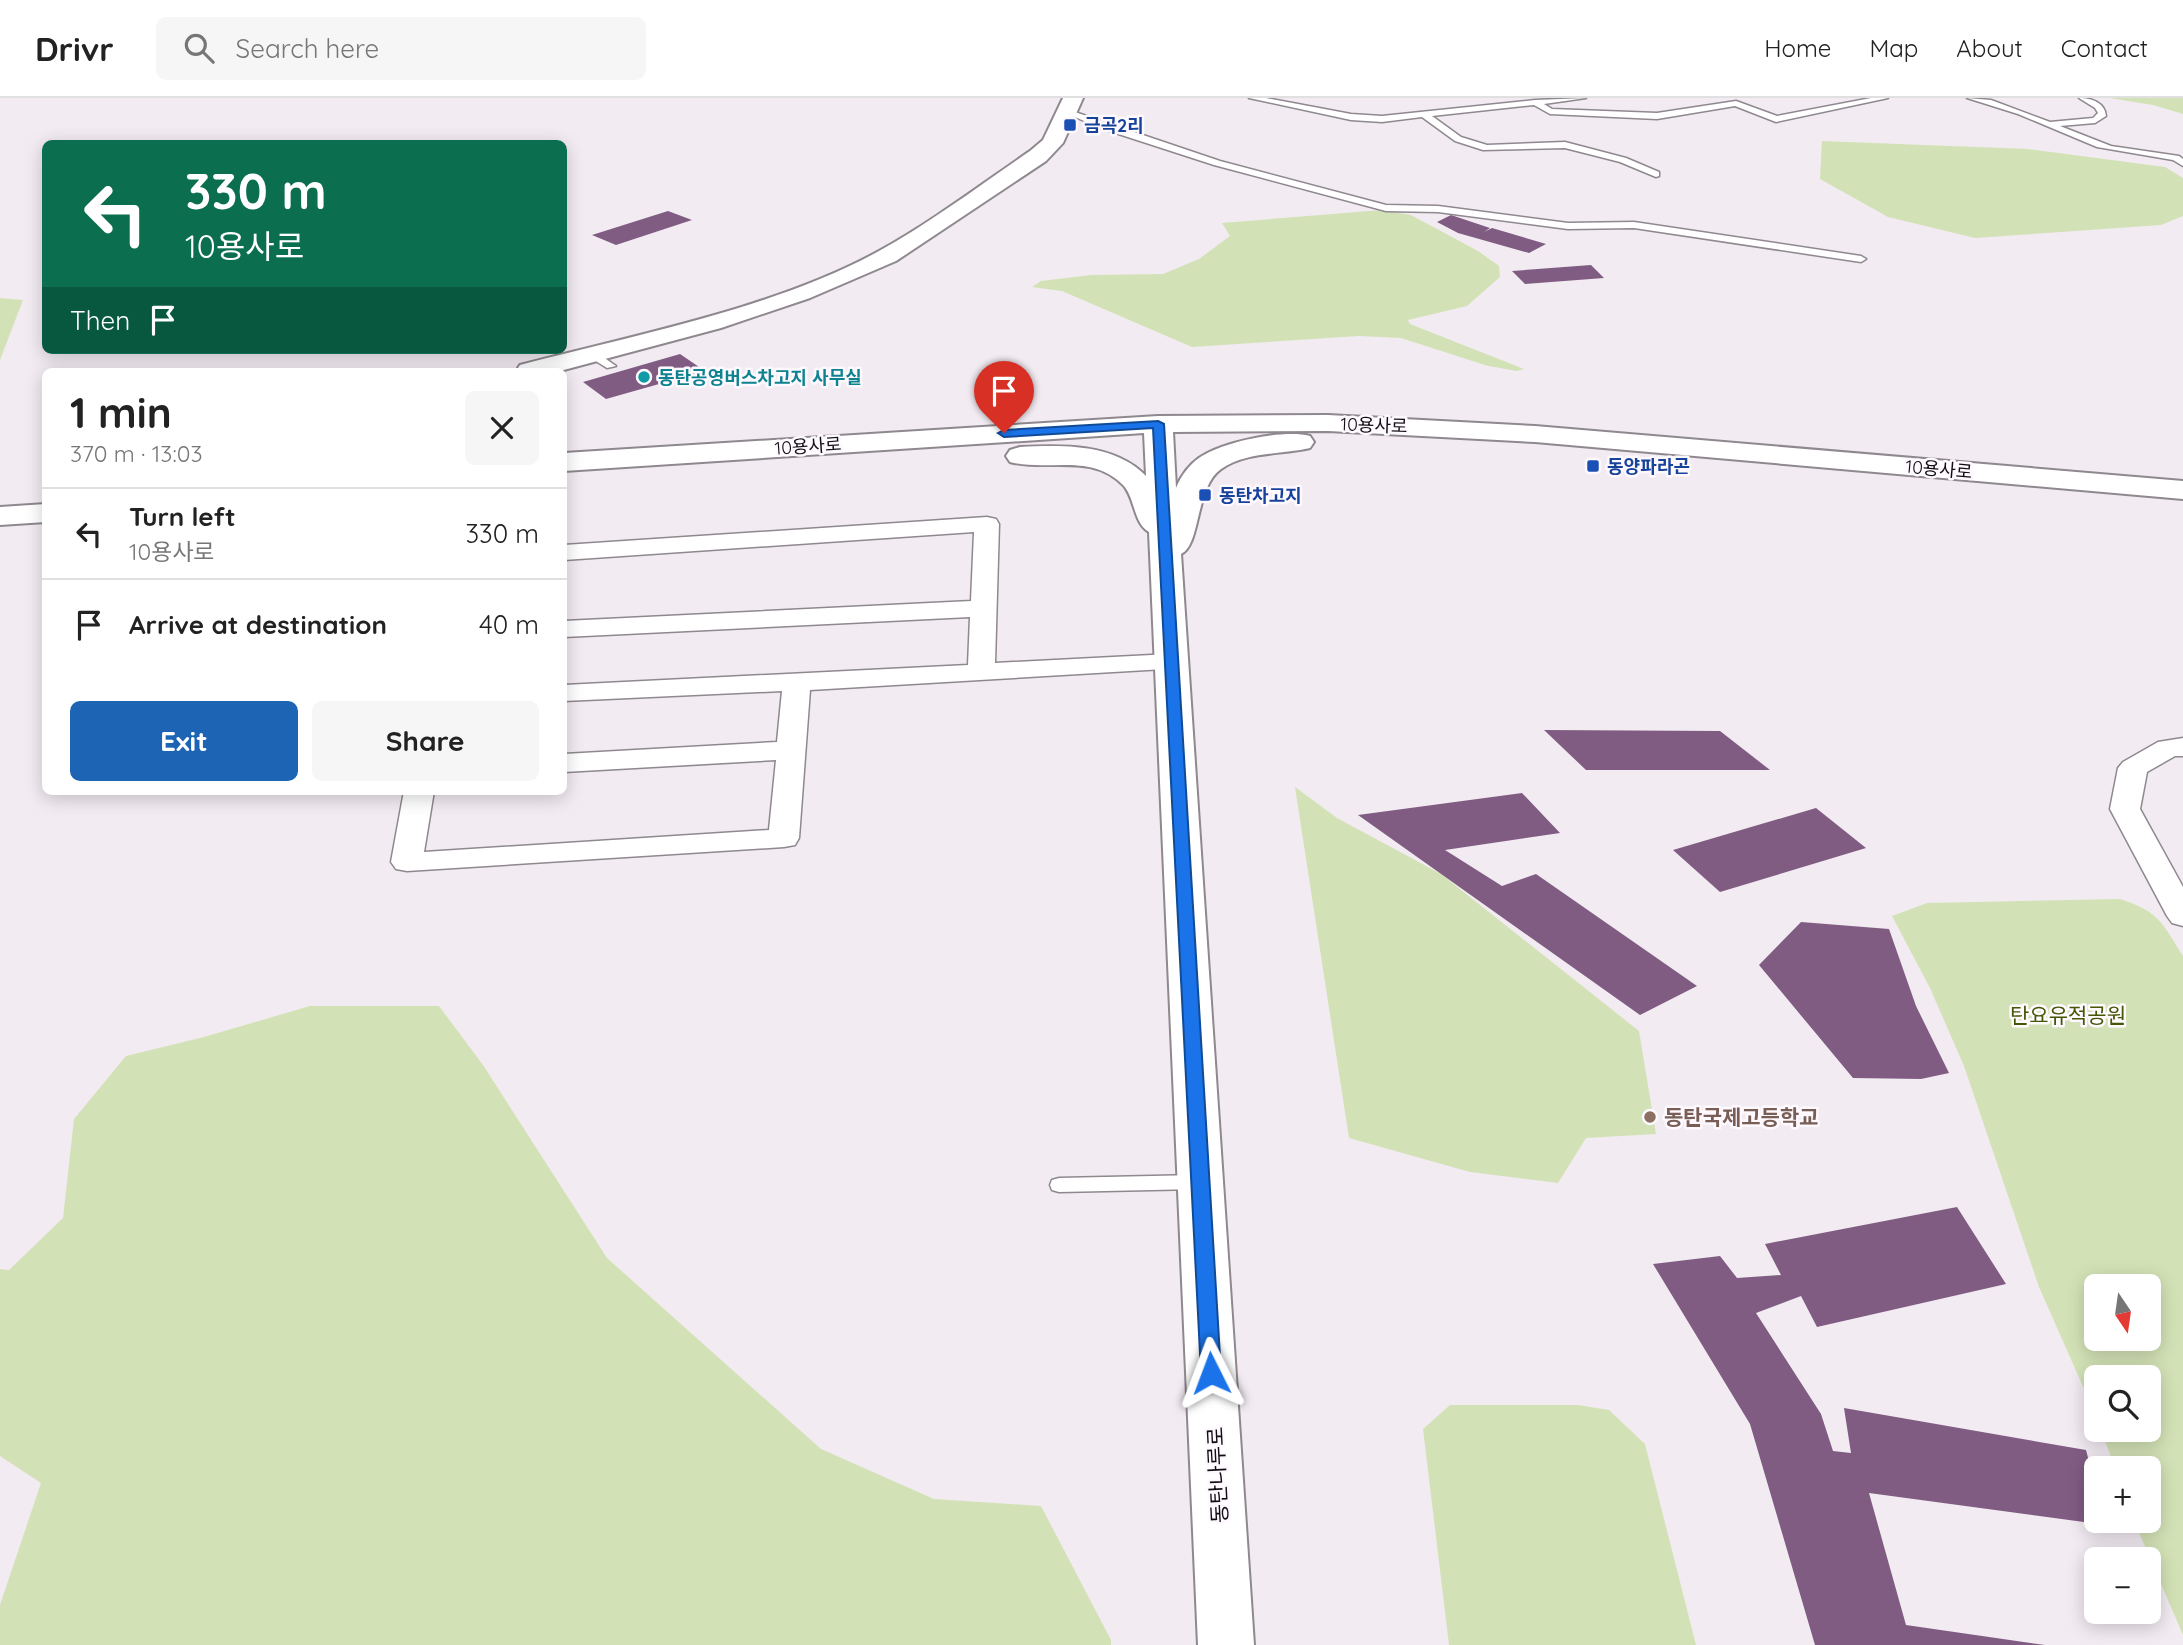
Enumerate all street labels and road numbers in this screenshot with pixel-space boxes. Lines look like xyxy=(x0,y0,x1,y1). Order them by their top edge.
street label: 10용사로 xyxy=(1340,412,1408,438)
street label: 10용사로 xyxy=(774,432,842,460)
street label: 10용사로 xyxy=(1905,455,1973,483)
street label: 동탄나루로 xyxy=(1201,1426,1233,1524)

